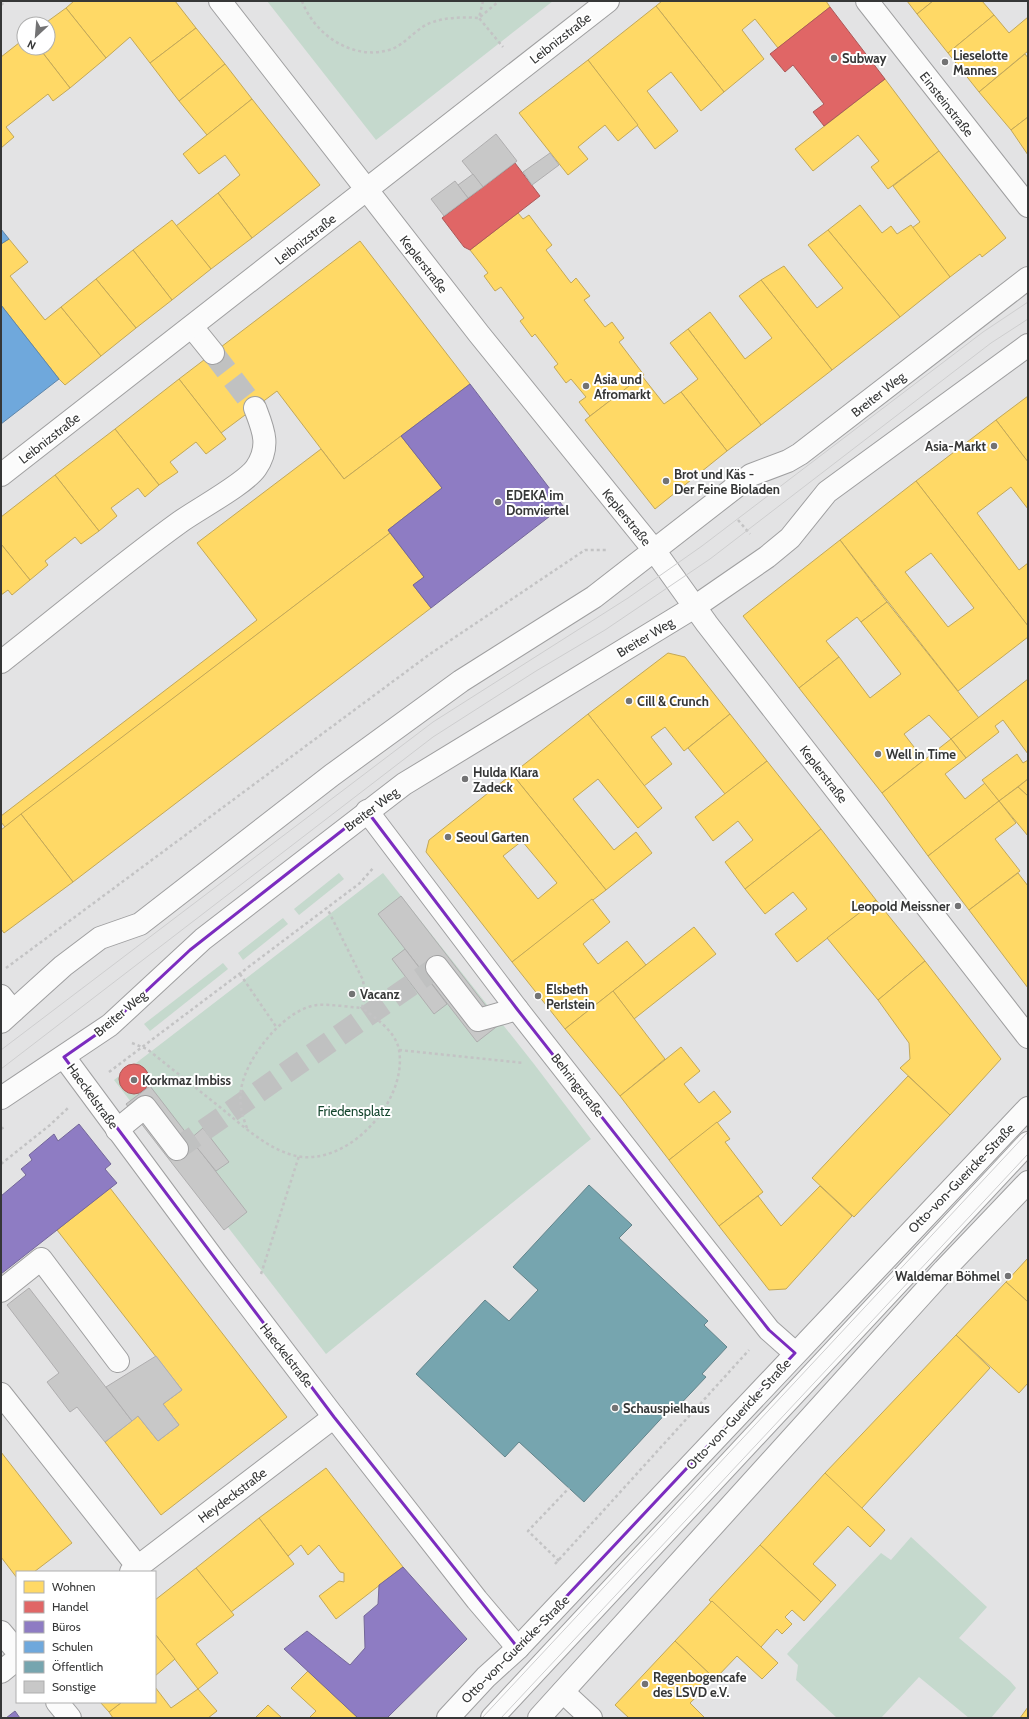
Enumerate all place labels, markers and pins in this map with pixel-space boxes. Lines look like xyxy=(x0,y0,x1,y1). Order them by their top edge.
place label: Lieselotte Mannes xyxy=(953,47,1008,78)
place label: Subway xyxy=(842,50,887,66)
marker: Subway xyxy=(829,53,839,63)
marker: Lieselotte Mannes xyxy=(940,57,950,67)
place label: Asia und Afromarkt xyxy=(594,371,651,402)
marker: Asia und Afromarkt xyxy=(581,381,591,391)
place label: Asia-Markt xyxy=(925,438,987,454)
marker: Asia-Markt xyxy=(989,441,999,451)
place label: Brot und Käs - Der Feine Bioladen xyxy=(674,466,780,497)
marker: Brot und Käs - Der Feine Bioladen xyxy=(661,476,671,486)
place label: EDEKA im Domviertel xyxy=(506,487,570,518)
marker: EDEKA im Domviertel xyxy=(493,497,503,507)
place label: Cill & Crunch xyxy=(637,693,709,709)
marker: Cill & Crunch xyxy=(624,696,634,706)
place label: Well in Time xyxy=(886,746,956,762)
marker: Well in Time xyxy=(873,749,883,759)
place label: Hulda Klara Zadeck xyxy=(473,764,539,795)
marker: Hulda Klara Zadeck xyxy=(460,774,470,784)
place label: Seoul Garten xyxy=(456,829,529,845)
marker: Seoul Garten xyxy=(443,832,453,842)
place label: Leopold Meissner xyxy=(851,898,951,914)
marker: Leopold Meissner xyxy=(953,901,963,911)
place label: Elsbeth Perlstein xyxy=(546,981,595,1012)
place label: Vacanz xyxy=(360,986,400,1002)
marker: Vacanz xyxy=(347,989,357,999)
marker: Elsbeth Perlstein xyxy=(533,991,543,1001)
place label: Korkmaz Imbiss xyxy=(142,1072,231,1088)
marker: Korkmaz Imbiss xyxy=(129,1075,139,1085)
place label: Waldemar Böhmel xyxy=(895,1268,1001,1284)
marker: Waldemar Böhmel xyxy=(1003,1271,1013,1281)
place label: Schauspielhaus xyxy=(623,1400,710,1416)
marker: Schauspielhaus xyxy=(610,1403,620,1413)
place label: Regenbogencafe des LSVD e.V. xyxy=(653,1669,747,1700)
marker: Regenbogencafe des LSVD e.V. xyxy=(640,1679,650,1689)

